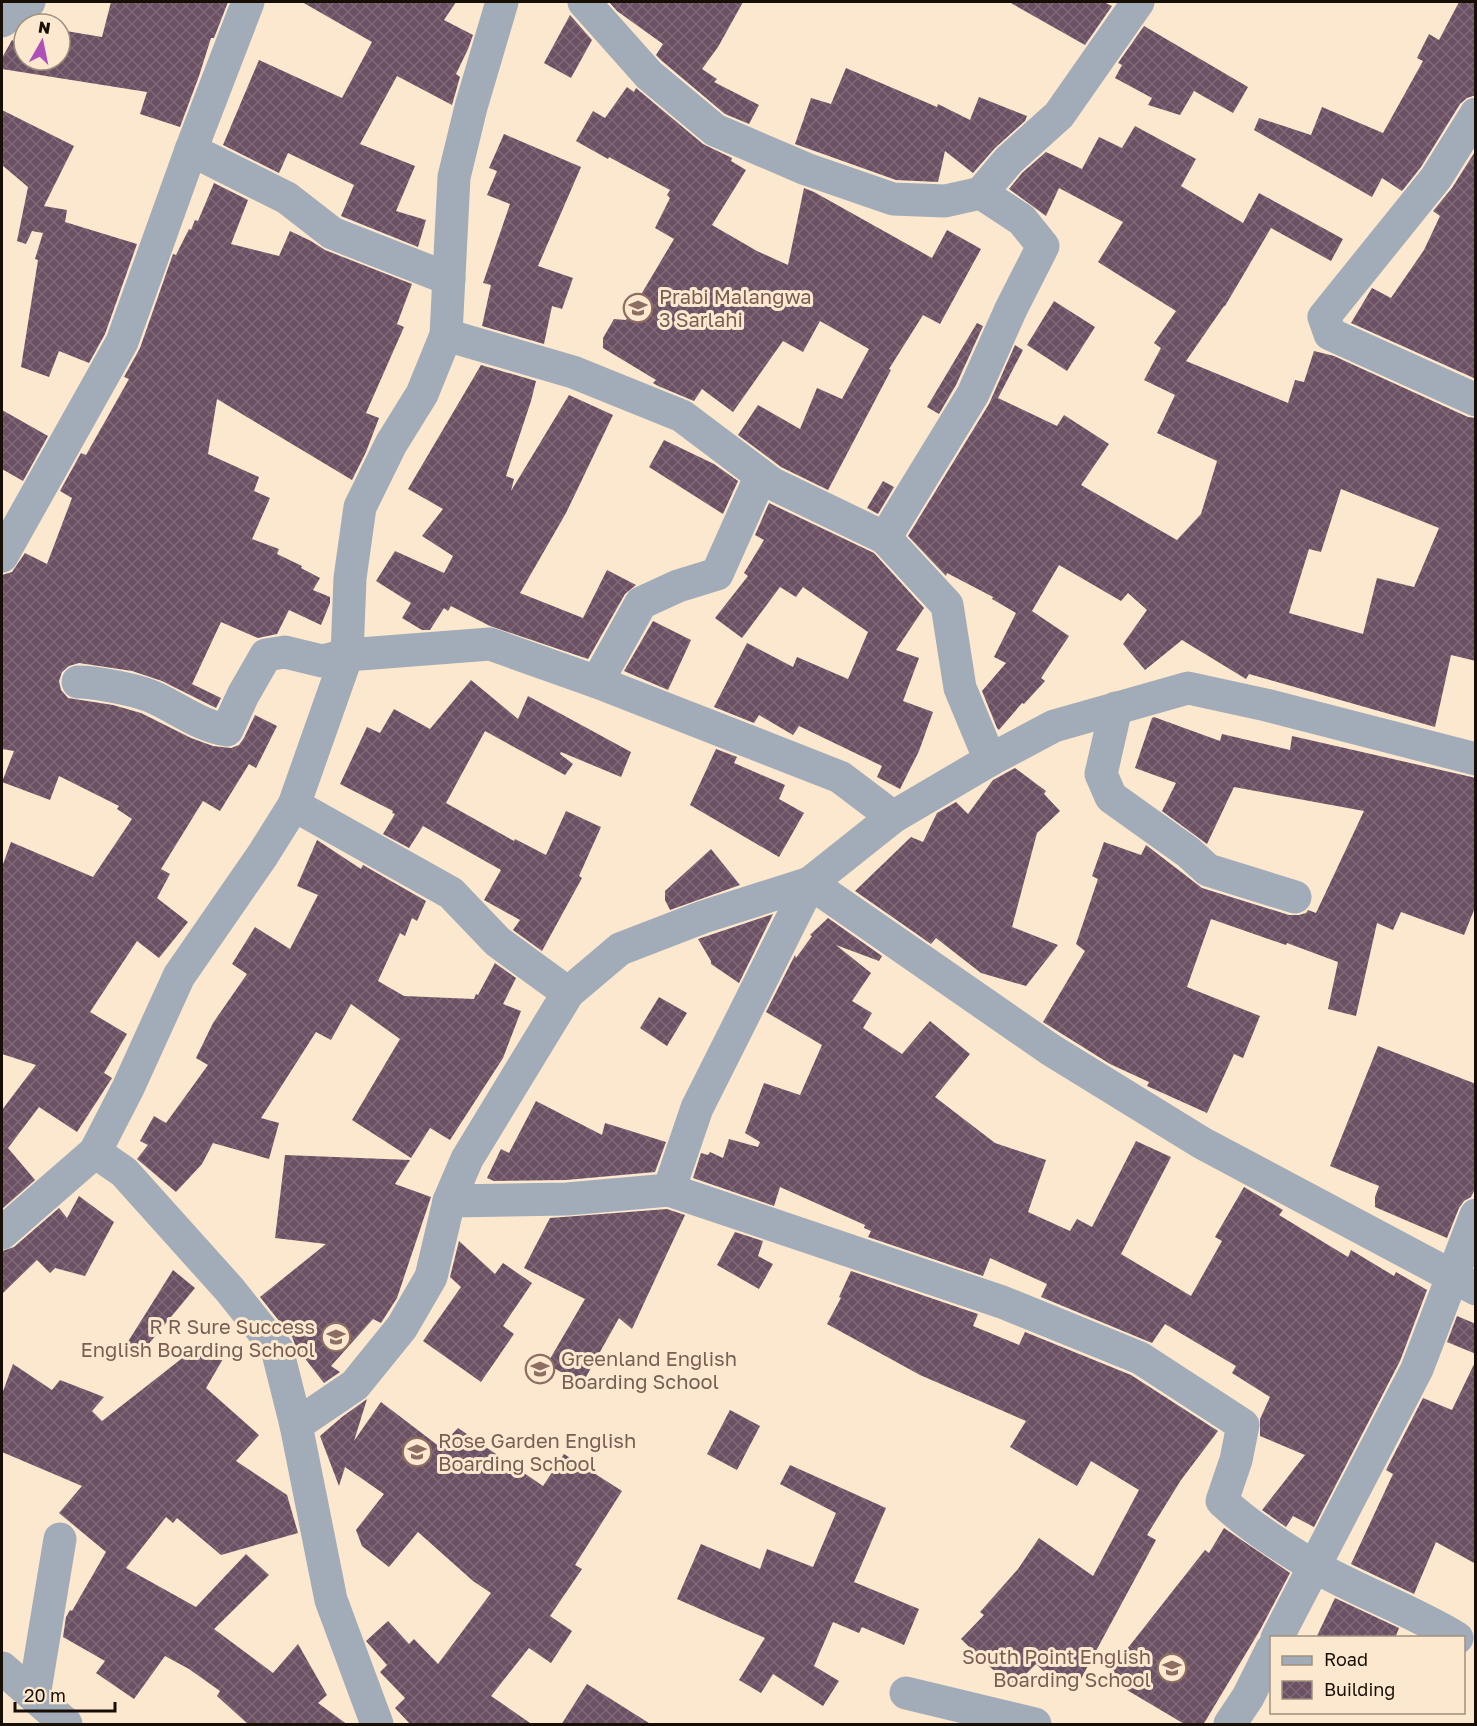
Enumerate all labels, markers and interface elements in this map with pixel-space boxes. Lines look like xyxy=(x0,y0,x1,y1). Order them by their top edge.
north arrow xyxy=(12,12,72,72)
text: N xyxy=(37,16,52,38)
place label: Prabi Malangwa 3 Sarlahi xyxy=(659,284,812,331)
school or university icon: Prabi Malangwa 3 Sarlahi xyxy=(622,292,654,324)
place label: R R Sure Success English Boarding School xyxy=(81,1314,315,1361)
school or university icon: R R Sure Success English Boarding School xyxy=(320,1321,352,1353)
place label: Greenland English Boarding School xyxy=(561,1346,737,1393)
school or university icon: Greenland English Boarding School xyxy=(524,1353,556,1385)
place label: Rose Garden English Boarding School xyxy=(438,1428,636,1475)
school or university icon: Rose Garden English Boarding School xyxy=(401,1436,433,1468)
legend xyxy=(1270,1636,1465,1714)
place label: South Point English Boarding School xyxy=(962,1644,1151,1691)
text: Road xyxy=(1324,1648,1368,1670)
school or university icon: South Point English Boarding School xyxy=(1156,1652,1188,1684)
scale bar xyxy=(15,1675,116,1713)
text: Building xyxy=(1324,1678,1395,1700)
text: 20 m xyxy=(24,1684,66,1706)

